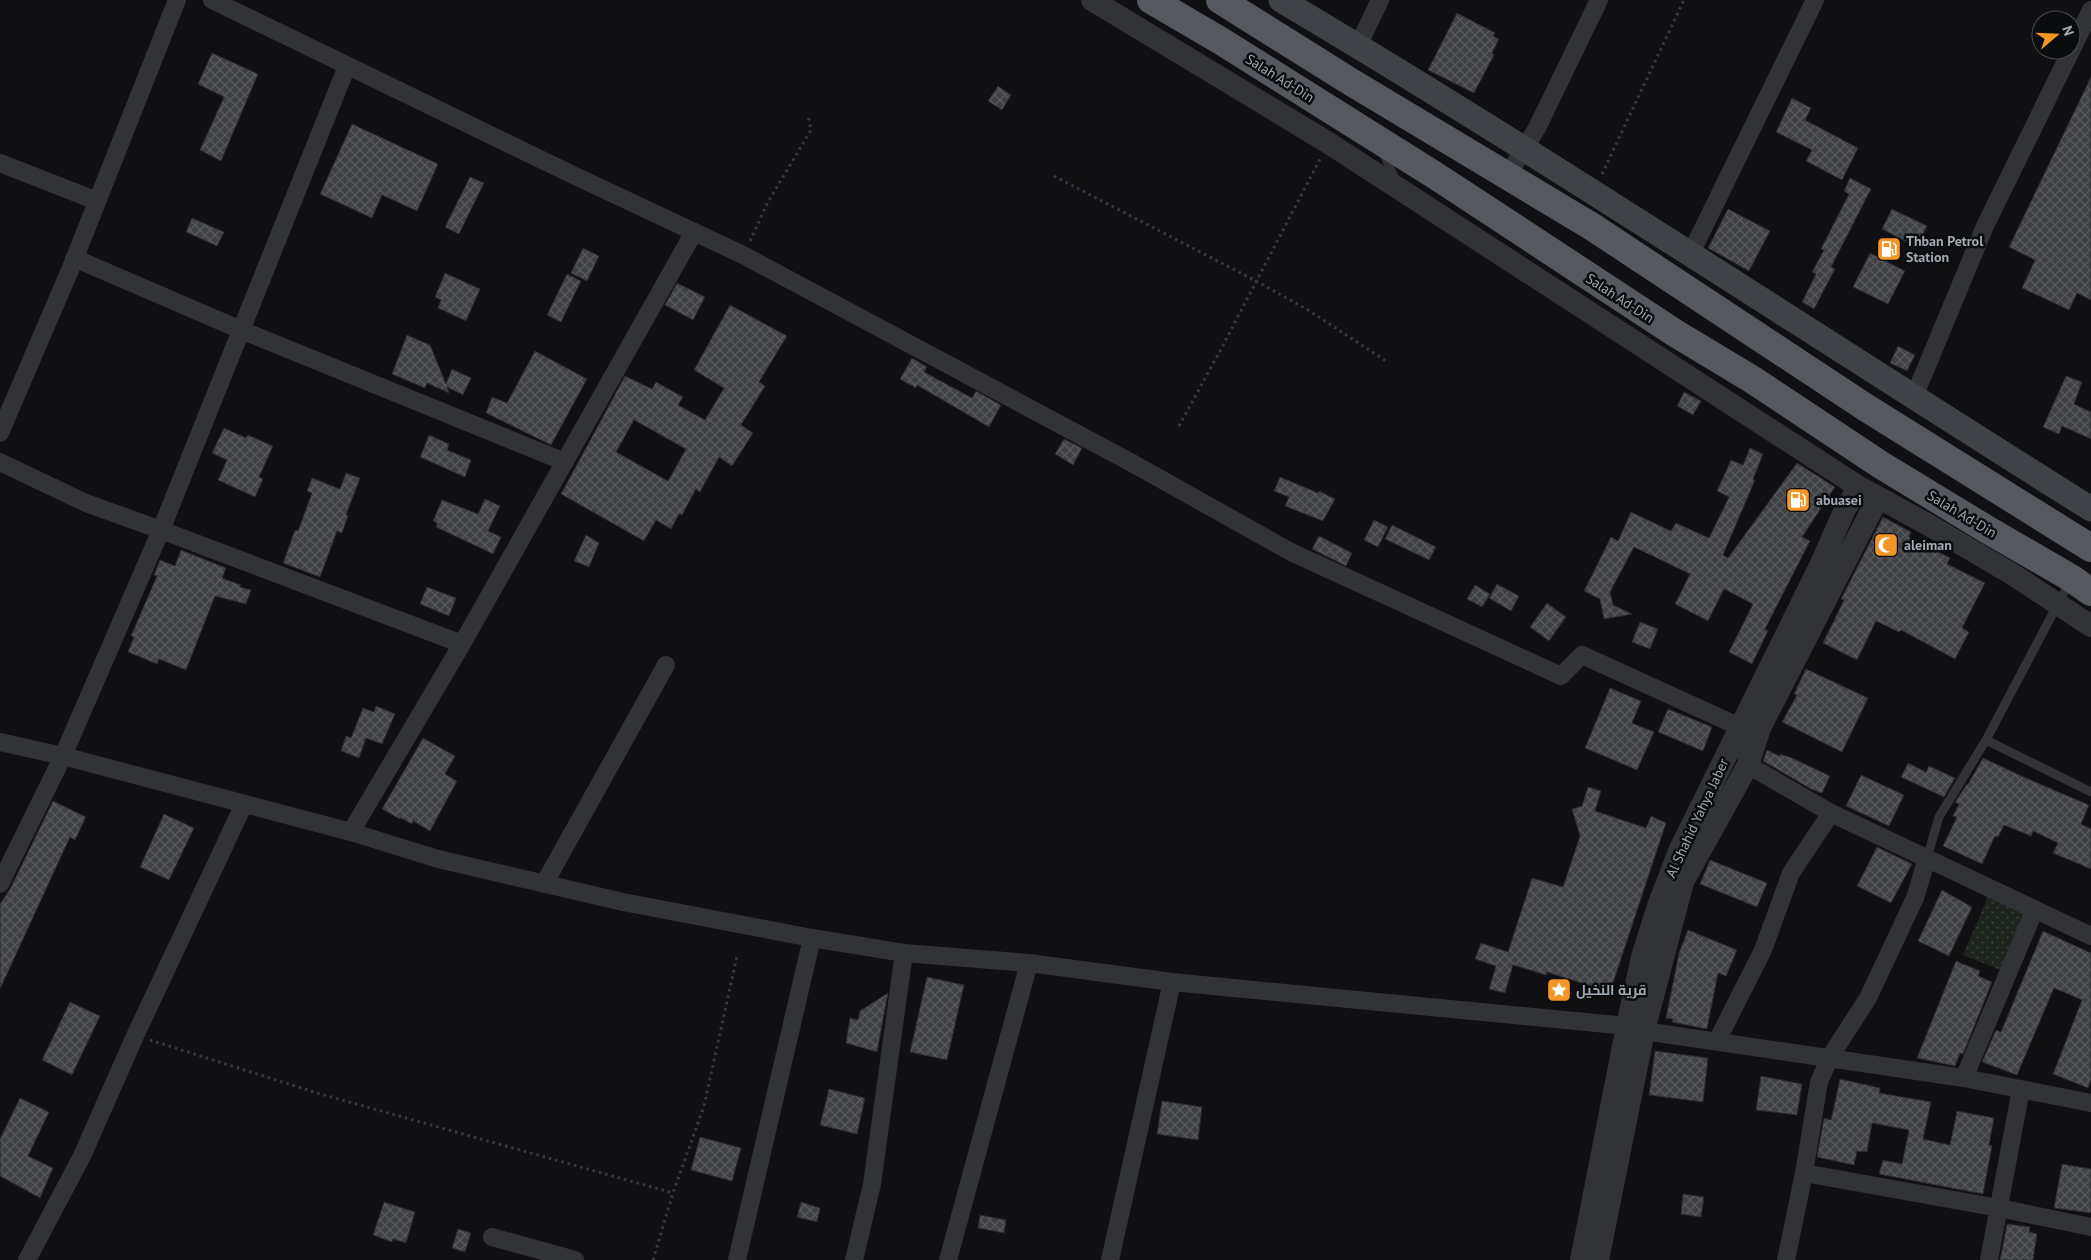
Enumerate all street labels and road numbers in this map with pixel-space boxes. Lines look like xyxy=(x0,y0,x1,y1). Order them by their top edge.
street label: Salah Ad-Din xyxy=(1242,50,1318,106)
street label: Salah Ad-Din xyxy=(1583,269,1657,327)
street label: Salah Ad-Din xyxy=(1924,486,2000,542)
street label: Al Shahid Yahya Jaber xyxy=(1662,755,1733,880)

